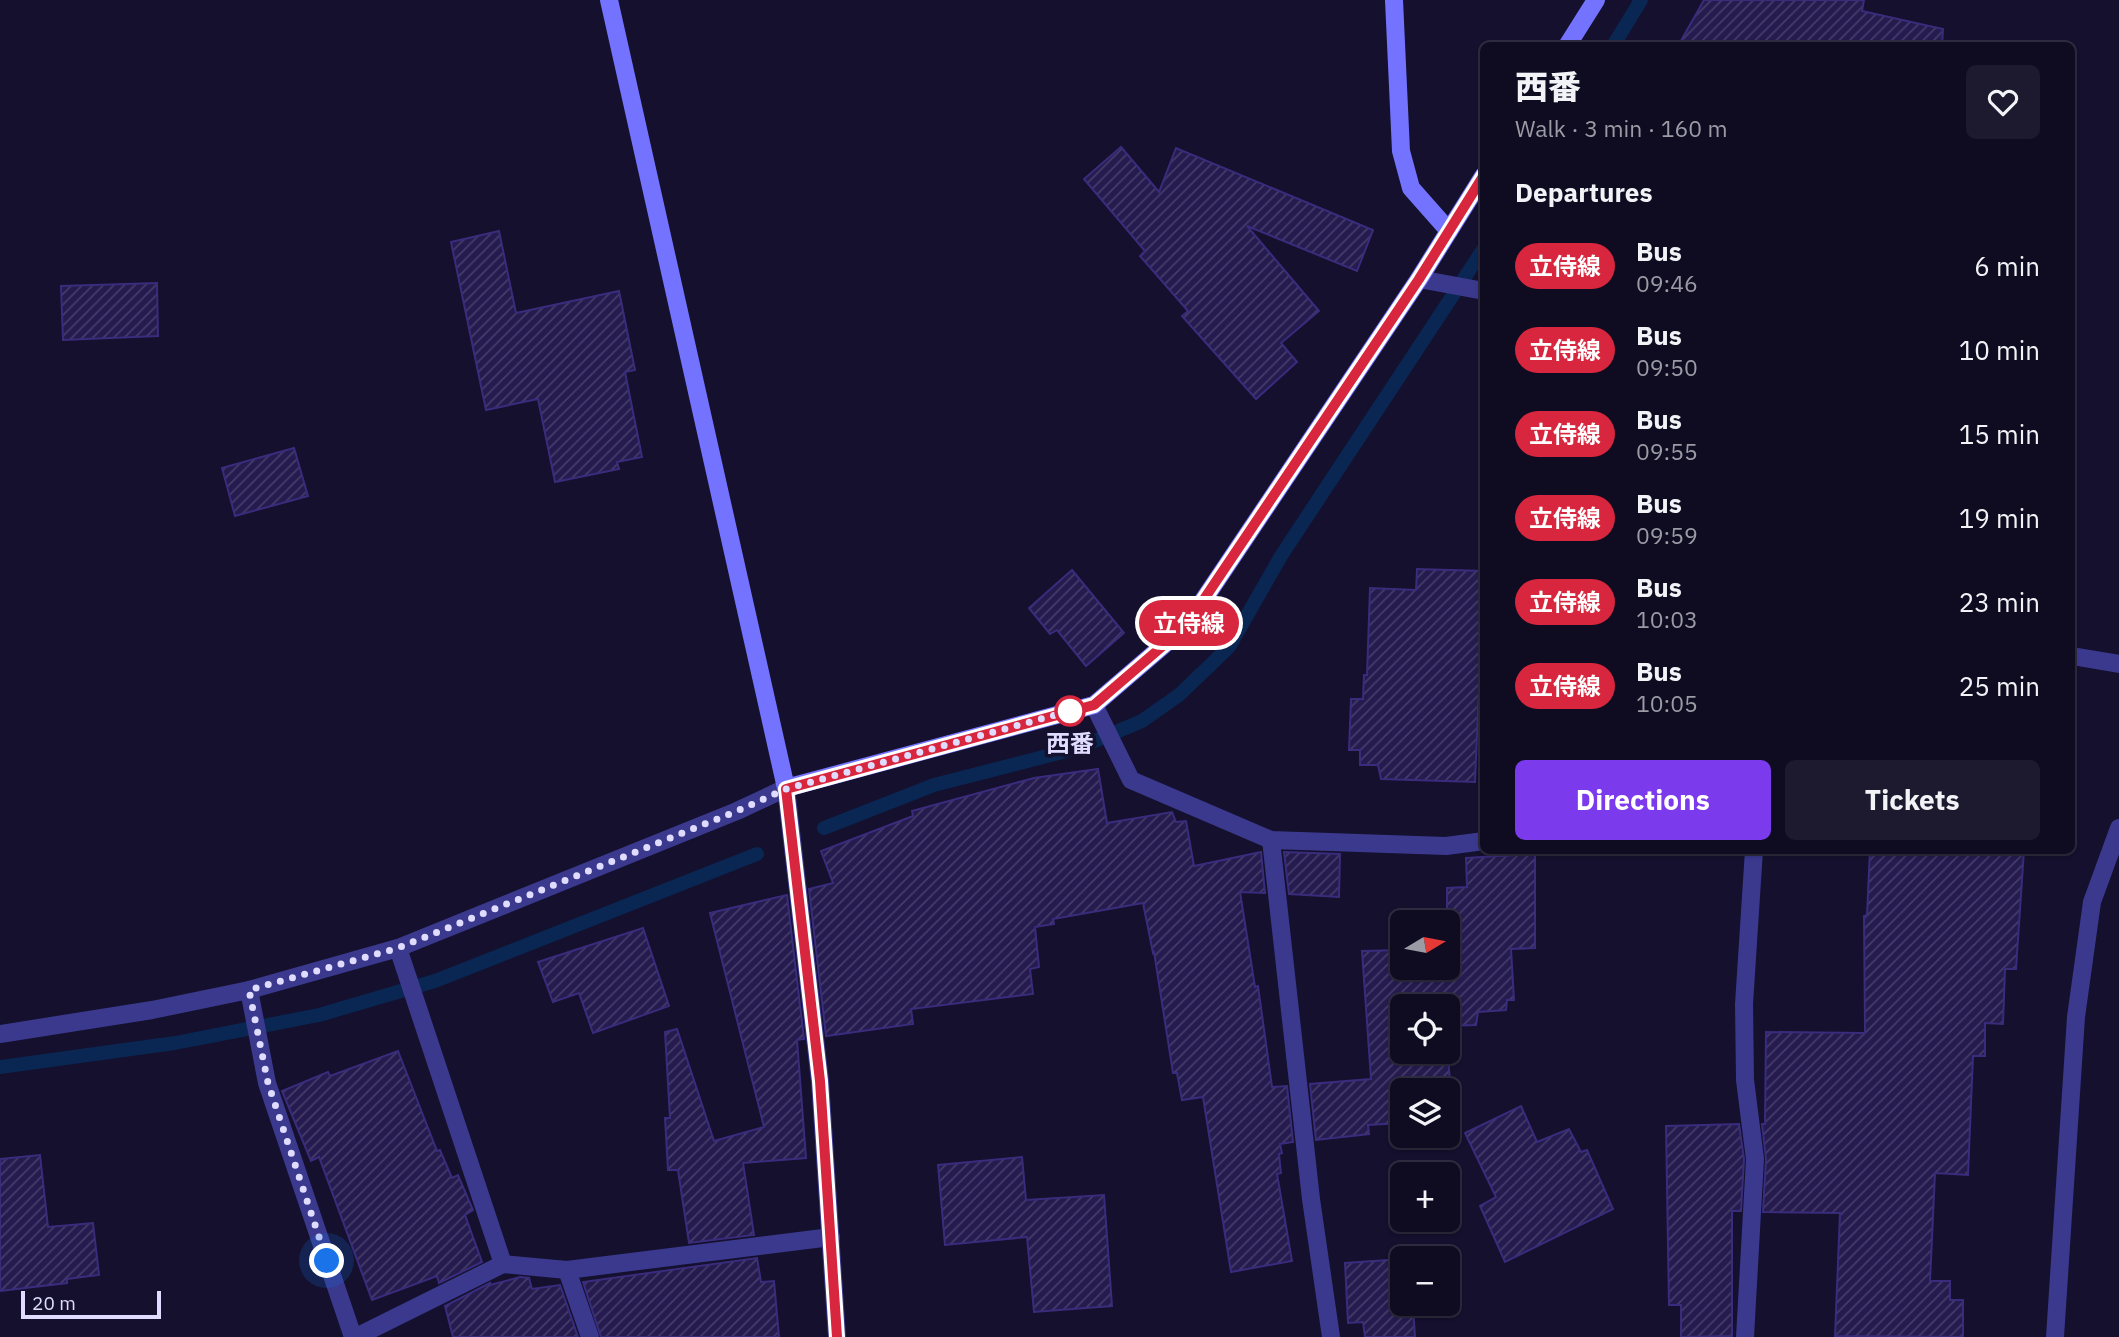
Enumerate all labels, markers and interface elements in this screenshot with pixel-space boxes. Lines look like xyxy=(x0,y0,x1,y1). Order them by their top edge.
text: 西番 xyxy=(1515,65,1581,108)
button: heart xyxy=(1966,65,2040,139)
text: Walk · 3 min · 160 m xyxy=(1515,113,1728,143)
text: Departures xyxy=(1515,175,1653,209)
text: Bus xyxy=(1636,234,1682,268)
text: 6 min xyxy=(1974,249,2040,283)
text: 立侍線 xyxy=(1529,250,1601,282)
text: 09:46 xyxy=(1636,268,1698,298)
text: Bus xyxy=(1636,318,1682,352)
text: 10 min xyxy=(1959,333,2040,367)
text: 立侍線 xyxy=(1529,334,1601,366)
text: 09:50 xyxy=(1636,352,1698,382)
text: Bus xyxy=(1636,402,1682,436)
text: 15 min xyxy=(1959,417,2040,451)
text: 立侍線 xyxy=(1529,418,1601,450)
text: 09:55 xyxy=(1636,436,1698,466)
text: Bus xyxy=(1636,486,1682,520)
text: 19 min xyxy=(1959,501,2040,535)
text: 立侍線 xyxy=(1529,502,1601,534)
text: 09:59 xyxy=(1636,520,1698,550)
text: Bus xyxy=(1636,570,1682,604)
text: 23 min xyxy=(1959,585,2040,619)
text: 立侍線 xyxy=(1529,586,1601,618)
line badge: 立侍線 xyxy=(1149,600,1229,646)
text: 10:03 xyxy=(1636,604,1698,634)
text: 立侍線 xyxy=(1153,607,1225,639)
text: Bus xyxy=(1636,654,1682,688)
text: 25 min xyxy=(1959,669,2040,703)
text: 立侍線 xyxy=(1529,670,1601,702)
text: 10:05 xyxy=(1636,688,1698,718)
marker: 西番 xyxy=(1055,696,1085,726)
place label: 西番 xyxy=(1046,727,1094,759)
button: Directions xyxy=(1515,760,1771,840)
button: Tickets xyxy=(1785,760,2040,840)
north arrow xyxy=(1390,910,1460,980)
map controls xyxy=(1390,910,1460,1316)
button: locate xyxy=(1390,994,1460,1064)
button: layers xyxy=(1390,1078,1460,1148)
button: + xyxy=(1390,1162,1460,1232)
your location xyxy=(309,1243,344,1278)
button: − xyxy=(1390,1246,1460,1316)
scale bar xyxy=(21,1288,161,1320)
text: 20 m xyxy=(32,1291,76,1315)

